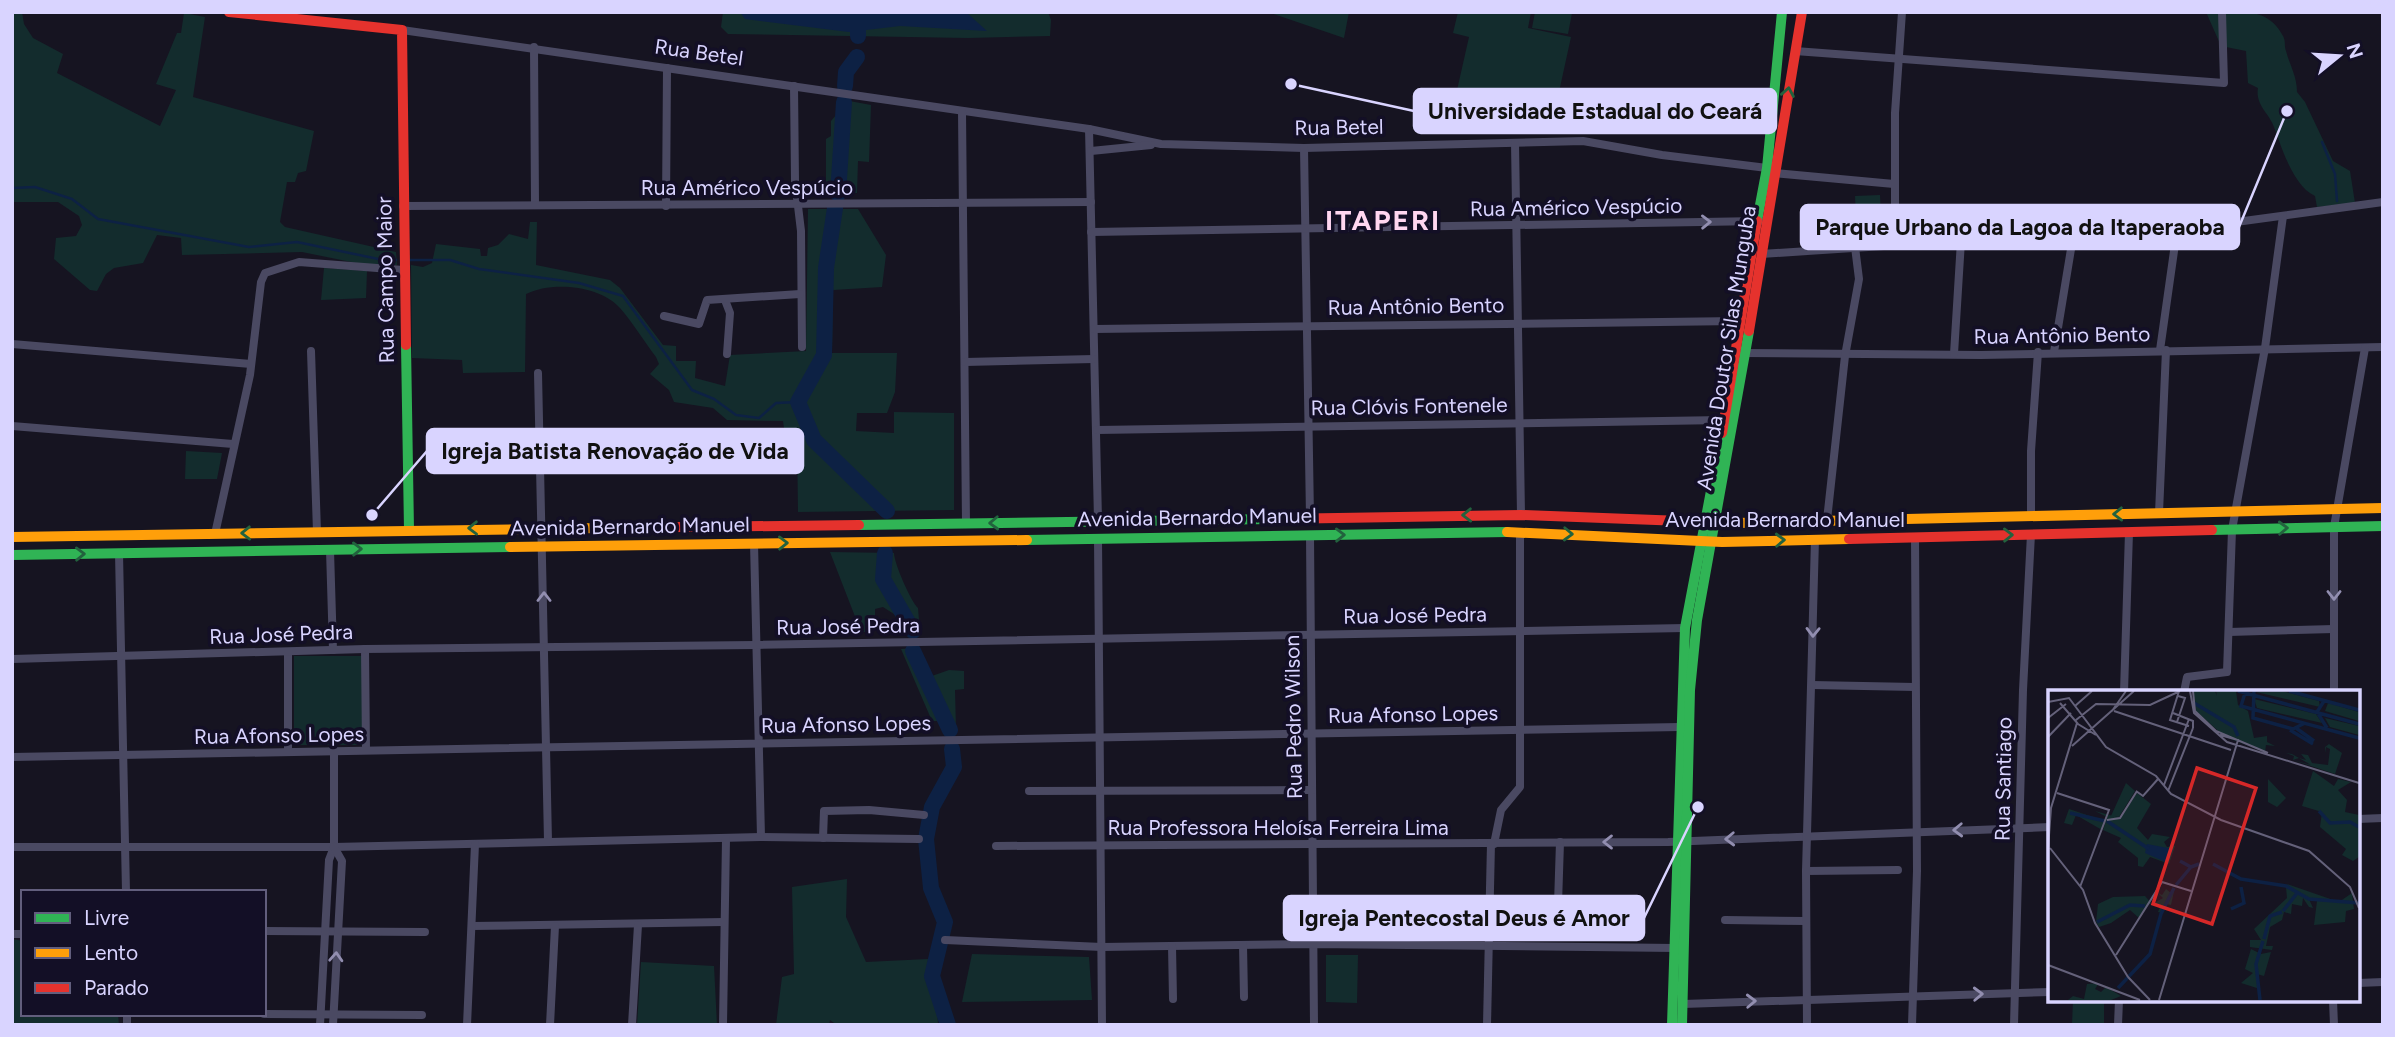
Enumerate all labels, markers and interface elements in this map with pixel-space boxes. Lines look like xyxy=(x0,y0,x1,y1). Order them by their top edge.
north arrow xyxy=(2304,21,2374,91)
street label: Rua Betel xyxy=(653,33,745,71)
text: N xyxy=(2341,40,2368,61)
one-way arrow xyxy=(1780,86,1795,98)
callout: Universidade Estadual do Ceará xyxy=(1414,89,1776,133)
text: Universidade Estadual do Ceará xyxy=(1428,97,1762,125)
street label: Rua Betel xyxy=(1294,114,1384,140)
street label: Rua Américo Vespúcio xyxy=(641,175,853,200)
street label: Rua Américo Vespúcio xyxy=(1470,193,1682,221)
street label: Rua Campo Maior xyxy=(371,196,399,364)
district label: ITAPERI xyxy=(1325,203,1441,237)
street label: Avenida Doutor Silas Munguba xyxy=(1691,204,1761,492)
callout: Parque Urbano da Lagoa da Itaperaoba xyxy=(1801,205,2239,249)
text: Parque Urbano da Lagoa da Itaperaoba xyxy=(1815,213,2225,241)
one-way arrow xyxy=(1701,215,1712,230)
street label: Rua Antônio Bento xyxy=(1327,292,1505,320)
street label: Rua Antônio Bento xyxy=(1973,321,2151,349)
street label: Rua Clóvis Fontenele xyxy=(1310,392,1508,420)
callout: Igreja Batista Renovação de Vida xyxy=(427,429,803,473)
text: Igreja Batista Renovação de Vida xyxy=(441,437,789,465)
street label: Avenida Bernardo Manuel xyxy=(1077,502,1317,532)
one-way arrow xyxy=(2112,506,2123,521)
one-way arrow xyxy=(1461,507,1472,523)
street label: Avenida Bernardo Manuel xyxy=(1665,507,1905,532)
street label: Avenida Bernardo Manuel xyxy=(510,511,750,541)
one-way arrow xyxy=(989,515,1000,530)
one-way arrow xyxy=(467,521,478,536)
one-way arrow xyxy=(2278,521,2289,536)
one-way arrow xyxy=(240,526,251,541)
one-way arrow xyxy=(1335,527,1346,542)
one-way arrow xyxy=(1563,527,1574,542)
one-way arrow xyxy=(2002,527,2013,542)
one-way arrow xyxy=(1775,533,1786,548)
one-way arrow xyxy=(778,535,789,550)
one-way arrow xyxy=(352,541,363,557)
one-way arrow xyxy=(76,546,86,562)
one-way arrow xyxy=(2326,590,2342,601)
one-way arrow xyxy=(536,591,552,601)
street label: Rua José Pedra xyxy=(1343,601,1487,629)
street label: Rua José Pedra xyxy=(776,612,920,640)
street label: Rua José Pedra xyxy=(209,619,353,649)
one-way arrow xyxy=(1805,627,1821,637)
street label: Rua Pedro Wilson xyxy=(1279,635,1307,799)
inset map xyxy=(2048,690,2360,1002)
street label: Rua Afonso Lopes xyxy=(1328,700,1498,728)
street label: Rua Afonso Lopes xyxy=(761,710,931,738)
street label: Rua Santiago xyxy=(1989,717,2017,841)
street label: Rua Afonso Lopes xyxy=(194,721,364,749)
street label: Rua Professora Heloísa Ferreira Lima xyxy=(1107,815,1449,840)
one-way arrow xyxy=(1952,823,1963,838)
one-way arrow xyxy=(1725,832,1736,847)
one-way arrow xyxy=(1603,834,1613,850)
legend xyxy=(21,890,266,1016)
callout: Igreja Pentecostal Deus é Amor xyxy=(1284,896,1644,940)
text: Igreja Pentecostal Deus é Amor xyxy=(1298,904,1630,932)
text: Livre xyxy=(84,905,129,930)
text: Lento xyxy=(84,940,138,965)
one-way arrow xyxy=(329,951,344,962)
text: Parado xyxy=(84,975,149,1000)
one-way arrow xyxy=(1973,987,1984,1002)
one-way arrow xyxy=(1746,993,1757,1008)

